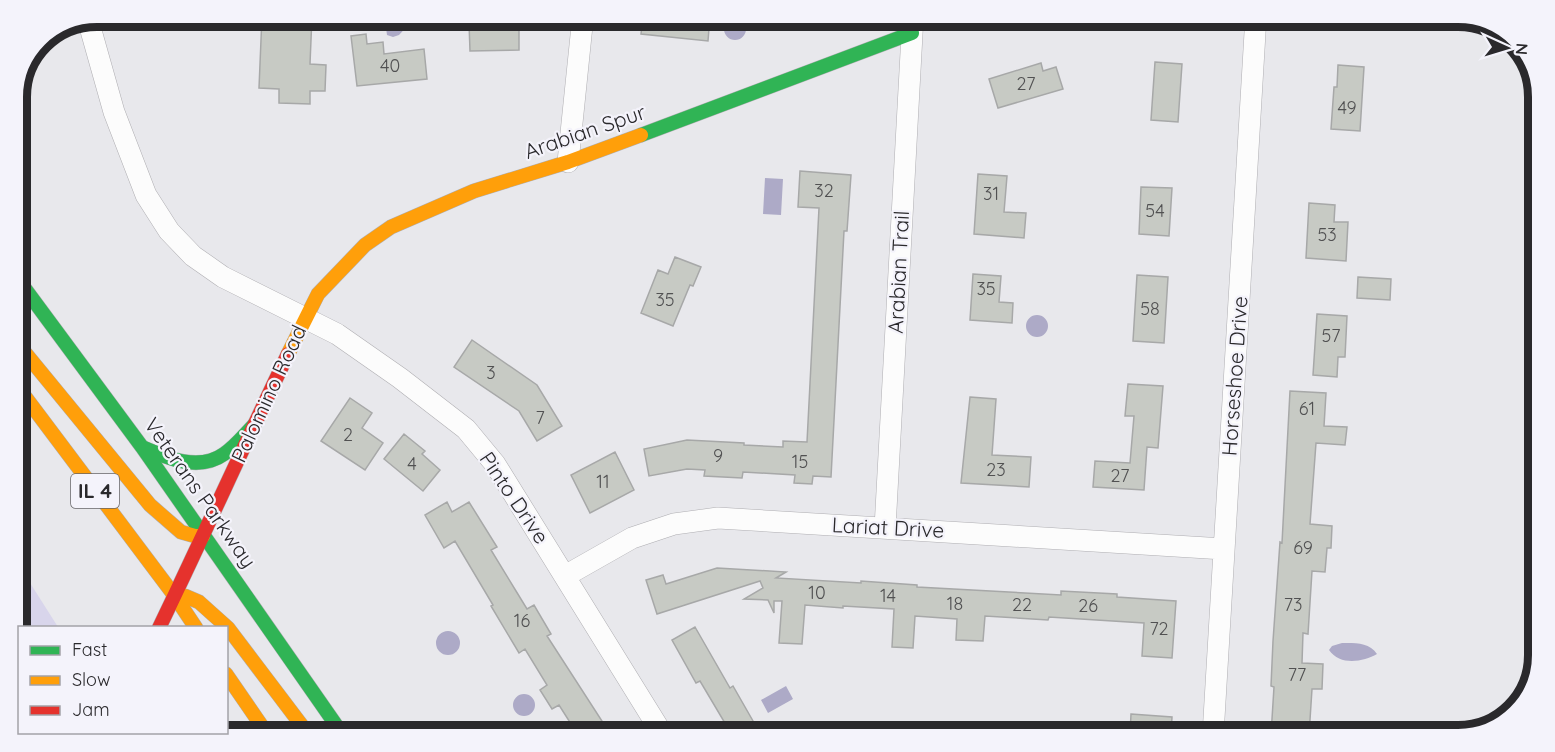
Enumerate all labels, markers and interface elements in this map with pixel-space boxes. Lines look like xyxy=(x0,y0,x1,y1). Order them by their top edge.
north arrow xyxy=(1477,18,1537,78)
text: N xyxy=(1512,42,1532,56)
house number: 40 xyxy=(380,54,400,77)
house number: 27 xyxy=(1017,72,1035,95)
house number: 49 xyxy=(1337,96,1357,119)
street label: Arabian Spur xyxy=(521,98,649,164)
house number: 32 xyxy=(814,179,834,202)
house number: 31 xyxy=(983,182,999,205)
house number: 54 xyxy=(1145,199,1165,222)
street label: Arabian Trail xyxy=(882,210,914,334)
house number: 53 xyxy=(1317,223,1337,246)
house number: 35 xyxy=(976,277,996,300)
house number: 35 xyxy=(655,288,675,311)
street label: Horseshoe Drive xyxy=(1215,295,1253,457)
house number: 58 xyxy=(1140,297,1160,320)
street label: Palomino Road xyxy=(225,321,311,466)
house number: 57 xyxy=(1321,324,1341,347)
house number: 3 xyxy=(486,361,496,384)
house number: 61 xyxy=(1299,397,1315,420)
house number: 7 xyxy=(535,406,545,429)
street label: Veterans Parkway xyxy=(139,412,262,573)
house number: 2 xyxy=(343,423,353,446)
house number: 9 xyxy=(713,444,723,467)
street label: Pinto Drive xyxy=(475,447,555,548)
house number: 15 xyxy=(792,450,808,473)
house number: 4 xyxy=(407,452,417,475)
house number: 23 xyxy=(986,458,1006,481)
house number: 27 xyxy=(1111,464,1129,487)
house number: 11 xyxy=(596,470,610,493)
road number: IL 4 xyxy=(71,474,119,508)
street label: Lariat Drive xyxy=(831,511,945,543)
house number: 69 xyxy=(1293,536,1313,559)
house number: 10 xyxy=(808,581,826,604)
house number: 14 xyxy=(880,584,896,607)
house number: 18 xyxy=(947,592,963,615)
house number: 22 xyxy=(1012,593,1032,616)
house number: 73 xyxy=(1284,593,1302,616)
house number: 26 xyxy=(1078,594,1098,617)
house number: 16 xyxy=(514,609,530,632)
house number: 72 xyxy=(1149,617,1169,640)
legend xyxy=(18,626,228,734)
text: Fast xyxy=(72,638,107,661)
house number: 77 xyxy=(1288,663,1306,686)
text: Slow xyxy=(72,668,110,691)
text: Jam xyxy=(72,698,110,721)

